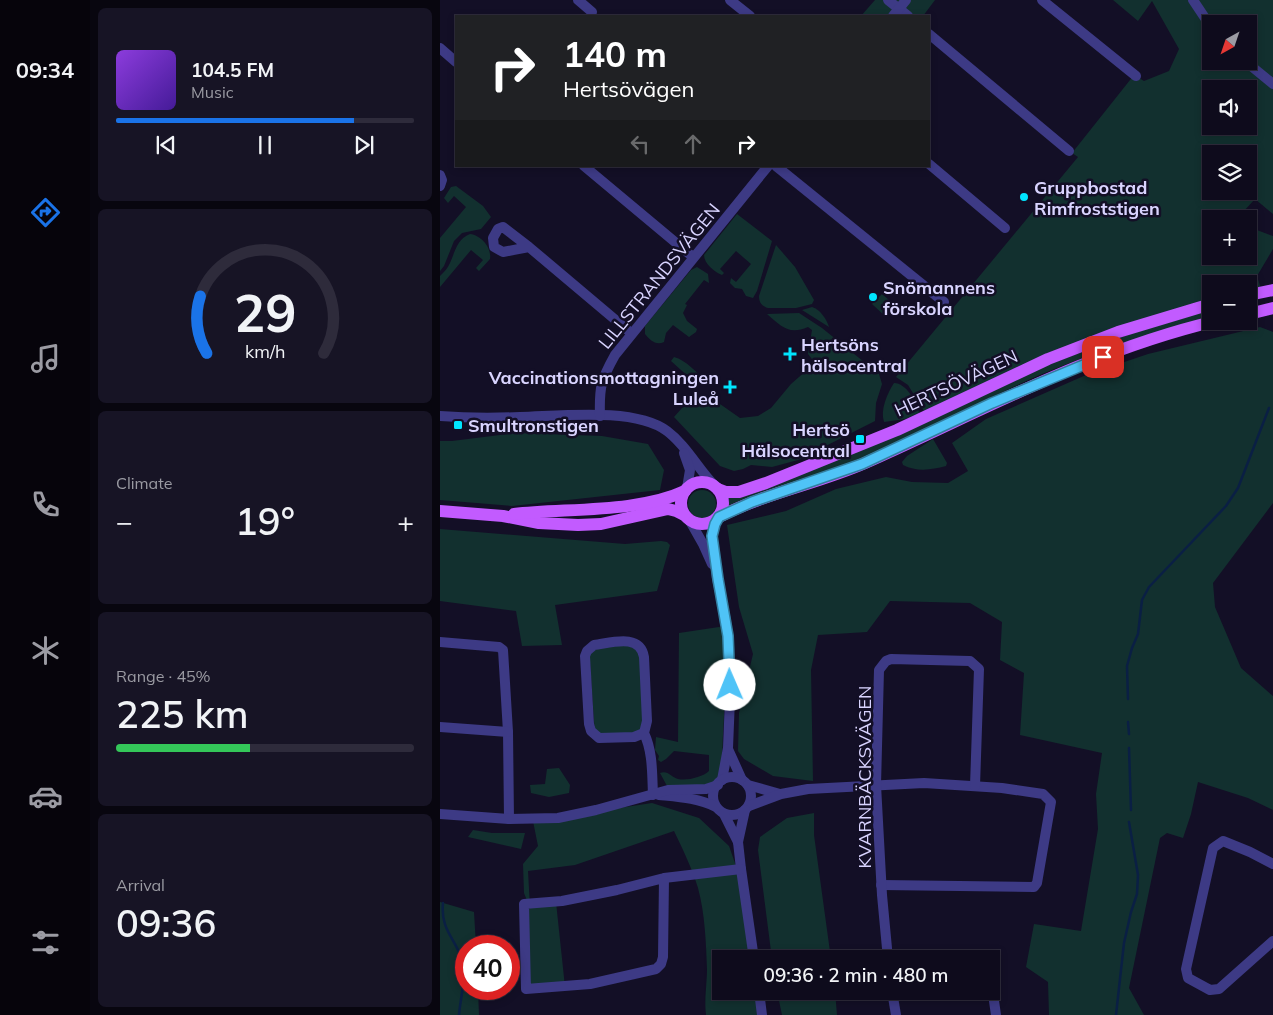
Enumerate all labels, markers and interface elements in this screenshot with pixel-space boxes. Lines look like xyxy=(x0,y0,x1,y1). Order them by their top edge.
north arrow xyxy=(1202,15,1258,70)
map controls xyxy=(1202,15,1257,330)
text: 140 m xyxy=(563,32,667,76)
icon: right xyxy=(480,35,545,100)
text: 09:34 xyxy=(16,56,74,84)
text: 104.5 FM xyxy=(191,58,274,82)
text: Hertsövägen xyxy=(563,75,694,103)
button: sound xyxy=(1202,80,1257,135)
text: Music xyxy=(191,82,234,102)
icon: left xyxy=(626,130,654,158)
icon: ahead xyxy=(679,130,707,158)
icon: right xyxy=(732,130,760,158)
icon: previous xyxy=(152,131,180,159)
icon: pause xyxy=(251,131,279,159)
icon: next xyxy=(350,131,378,159)
button: layers xyxy=(1202,145,1257,200)
place label: Gruppbostad Rimfroststigen xyxy=(1034,176,1160,220)
marker: Gruppbostad Rimfroststigen xyxy=(1018,191,1030,203)
icon: directions xyxy=(28,195,63,230)
street label: LILLSTRANDSVÄGEN xyxy=(593,199,725,353)
button: + xyxy=(1202,210,1257,265)
button: − xyxy=(1202,275,1257,330)
place label: Snömannens förskola xyxy=(883,276,995,320)
text: 29 xyxy=(234,280,296,345)
marker: Snömannens förskola xyxy=(867,291,879,303)
place label: Hertsöns hälsocentral xyxy=(801,333,907,377)
pin xyxy=(1082,336,1124,378)
text: km/h xyxy=(245,340,285,362)
icon: music xyxy=(28,341,63,376)
icon: arrive xyxy=(1089,343,1117,371)
street label: HERTSÖVÄGEN xyxy=(891,344,1021,422)
marker: Hertsöns hälsocentral xyxy=(783,347,797,361)
place label: Vaccinationsmottagningen Luleå xyxy=(488,366,719,410)
marker: Vaccinationsmottagningen Luleå xyxy=(723,380,737,394)
place label: Smultronstigen xyxy=(468,414,599,437)
place label: Hertsö Hälsocentral xyxy=(741,418,850,462)
marker: Smultronstigen xyxy=(452,419,464,431)
marker: Hertsö Hälsocentral xyxy=(854,433,866,445)
text: Climate xyxy=(116,473,172,493)
icon: phone xyxy=(28,487,63,522)
text: 19° xyxy=(235,497,295,545)
text: − xyxy=(116,504,133,539)
text: + xyxy=(397,504,414,539)
icon: climate xyxy=(28,633,63,668)
position arrow xyxy=(703,658,755,710)
text: Range · 45% xyxy=(116,666,211,686)
street label: KVARNBÄCKSVÄGEN xyxy=(853,686,876,869)
text: 225 km xyxy=(116,690,249,738)
icon: car xyxy=(28,779,63,814)
text: Arrival xyxy=(116,875,165,895)
text: 09:36 xyxy=(116,899,216,947)
icon: filters xyxy=(28,925,63,960)
speed limit sign: 40 xyxy=(455,935,520,1000)
text: 09:36 · 2 min · 480 m xyxy=(763,963,949,987)

